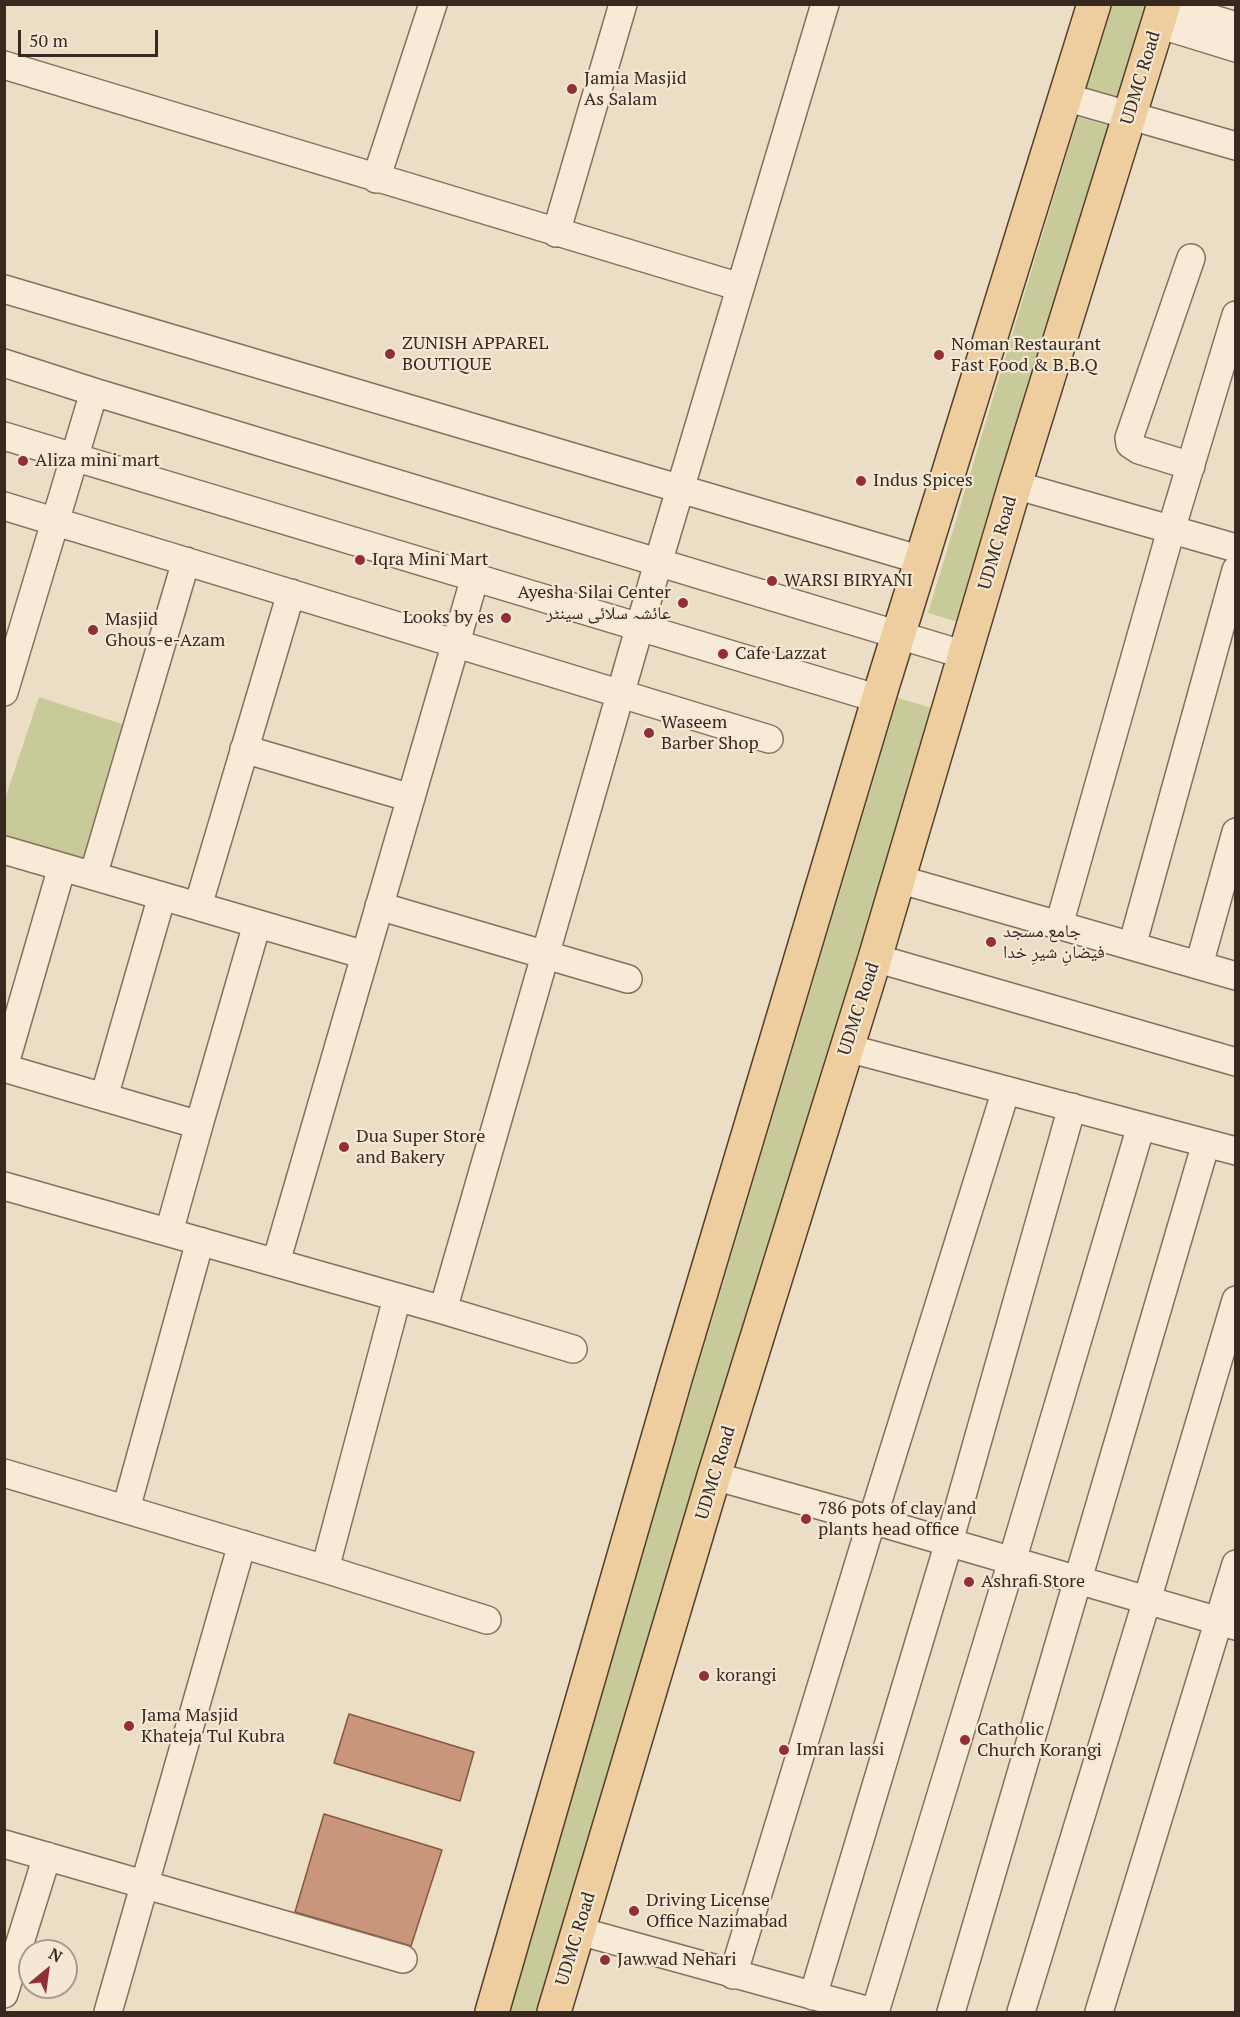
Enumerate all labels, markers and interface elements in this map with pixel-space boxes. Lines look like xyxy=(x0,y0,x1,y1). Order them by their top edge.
scale bar xyxy=(21,18,160,56)
text: 50 m xyxy=(29,28,68,52)
street label: UDMC Road xyxy=(1117,29,1165,127)
place label: Jamia Masjid As Salam xyxy=(584,68,687,110)
marker: Jamia Masjid As Salam xyxy=(565,82,579,96)
place label: ZUNISH APPAREL BOUTIQUE xyxy=(402,333,548,376)
place label: Noman Restaurant Fast Food & B.B.Q xyxy=(951,334,1101,376)
marker: ZUNISH APPAREL BOUTIQUE xyxy=(383,347,397,361)
marker: Noman Restaurant Fast Food & B.B.Q xyxy=(932,348,946,362)
place label: Aliza mini mart xyxy=(35,450,160,472)
marker: Aliza mini mart xyxy=(16,454,30,468)
place label: Indus Spices xyxy=(873,470,973,492)
marker: Indus Spices xyxy=(854,474,868,488)
street label: UDMC Road xyxy=(974,494,1022,592)
place label: Iqra Mini Mart xyxy=(372,549,488,571)
marker: Iqra Mini Mart xyxy=(353,553,367,567)
place label: WARSI BIRYANI xyxy=(784,570,913,592)
marker: WARSI BIRYANI xyxy=(765,574,779,588)
place label: Ayesha Silai Center عائشہ سلائی سینٹر xyxy=(517,582,671,624)
marker: Ayesha Silai Center عائشہ سلائی سینٹر xyxy=(676,596,690,610)
place label: Looks by es xyxy=(403,607,494,629)
place label: Masjid Ghous-e-Azam xyxy=(105,609,225,652)
marker: Looks by es xyxy=(499,611,513,625)
marker: Masjid Ghous-e-Azam xyxy=(86,623,100,637)
place label: Cafe Lazzat xyxy=(735,643,827,665)
marker: Cafe Lazzat xyxy=(716,647,730,661)
place label: Waseem Barber Shop xyxy=(661,712,759,754)
marker: Waseem Barber Shop xyxy=(642,726,656,740)
place label: جامع مسجد فیضانِ شیرِ خدا xyxy=(1003,921,1105,964)
marker: جامع مسجد فیضانِ شیرِ خدا xyxy=(984,935,998,949)
street label: UDMC Road xyxy=(834,960,884,1058)
place label: Dua Super Store and Bakery xyxy=(356,1126,485,1168)
marker: Dua Super Store and Bakery xyxy=(337,1140,351,1154)
street label: UDMC Road xyxy=(692,1424,740,1522)
place label: 786 pots of clay and plants head office xyxy=(818,1498,977,1540)
marker: 786 pots of clay and plants head office xyxy=(799,1512,813,1526)
place label: Ashrafi Store xyxy=(981,1571,1085,1593)
marker: Ashrafi Store xyxy=(962,1575,976,1589)
place label: korangi xyxy=(716,1665,777,1687)
marker: korangi xyxy=(697,1669,711,1683)
place label: Jama Masjid Khateja Tul Kubra xyxy=(141,1705,285,1748)
marker: Jama Masjid Khateja Tul Kubra xyxy=(122,1719,136,1733)
place label: Catholic Church Korangi xyxy=(977,1719,1102,1762)
marker: Catholic Church Korangi xyxy=(958,1733,972,1747)
place label: Imran lassi xyxy=(796,1739,884,1761)
marker: Imran lassi xyxy=(777,1743,791,1757)
street label: UDMC Road xyxy=(552,1890,600,1988)
place label: Driving License Office Nazimabad xyxy=(646,1890,788,1932)
marker: Driving License Office Nazimabad xyxy=(627,1904,641,1918)
north arrow xyxy=(18,1939,78,1999)
text: N xyxy=(45,1942,66,1968)
place label: Jawwad Nehari xyxy=(617,1949,737,1971)
marker: Jawwad Nehari xyxy=(598,1953,612,1967)

